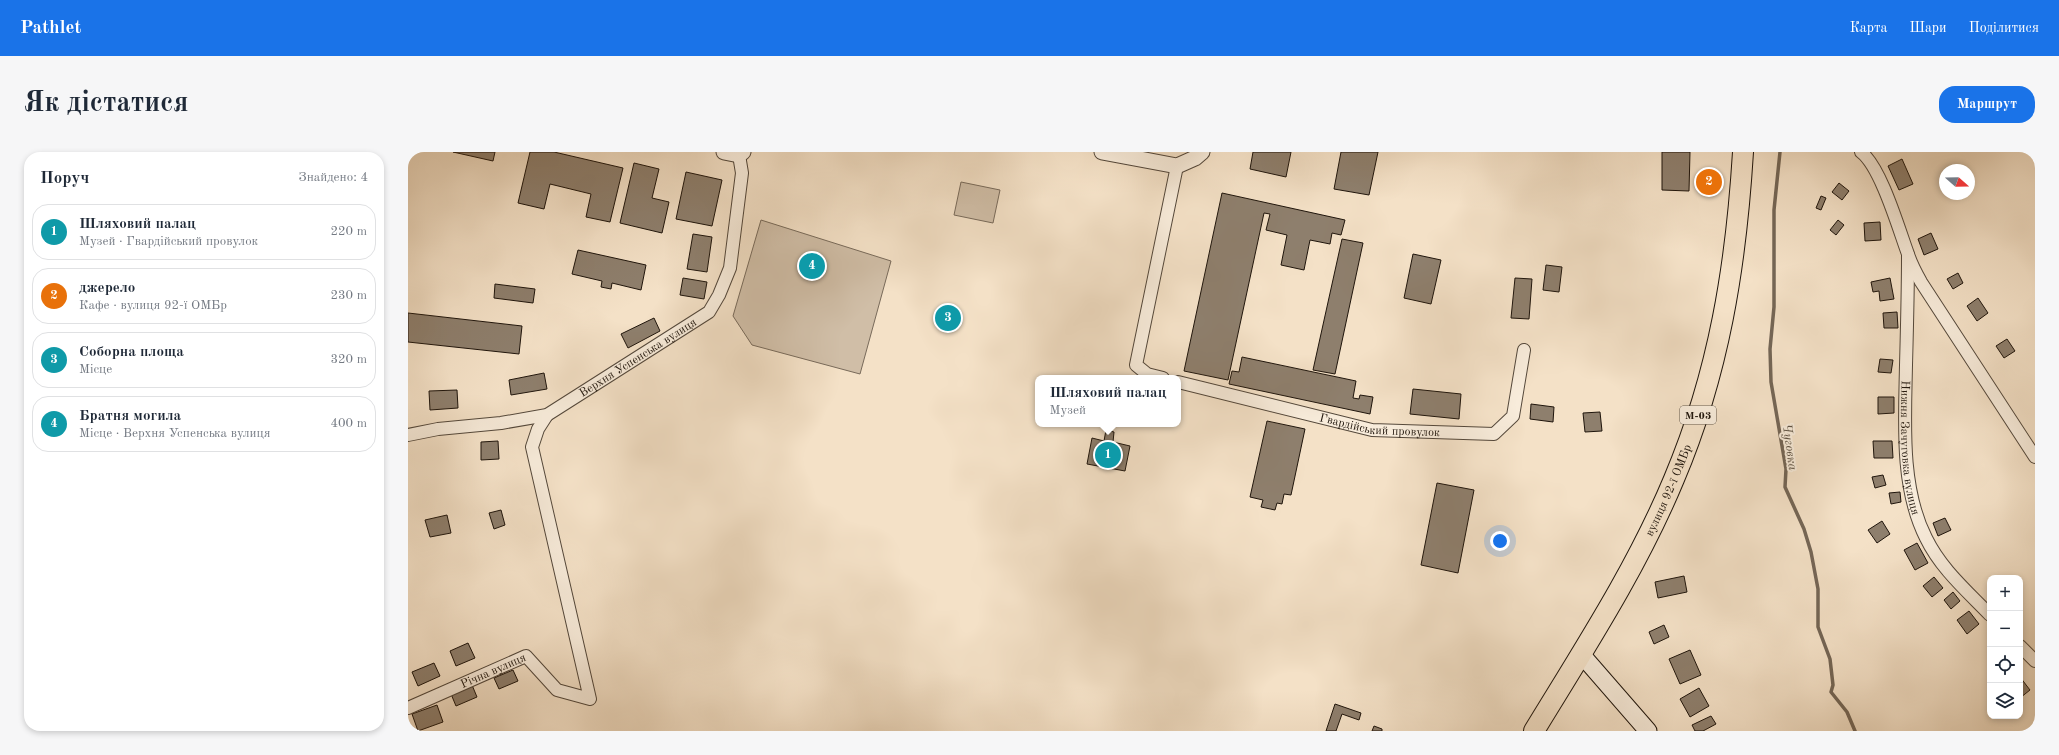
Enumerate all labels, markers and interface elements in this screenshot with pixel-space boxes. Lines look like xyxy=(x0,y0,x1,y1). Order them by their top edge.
text: Pathlet xyxy=(20,19,81,38)
text: Карта xyxy=(1850,21,1888,35)
text: Шари xyxy=(1910,21,1947,35)
text: Поділитися xyxy=(1969,21,2039,35)
button: Маршрут xyxy=(1939,86,2035,123)
text: Як дістатися xyxy=(24,90,188,118)
north arrow xyxy=(1939,164,1975,200)
pin: 2 xyxy=(1696,167,1722,197)
text: Поруч xyxy=(40,170,89,187)
text: Знайдено: 4 xyxy=(299,171,368,184)
text: Шляховий палац xyxy=(79,217,196,232)
text: 1 xyxy=(50,225,58,238)
text: 220 m xyxy=(330,225,367,238)
text: Музей · Гвардійський провулок xyxy=(79,235,258,248)
pin: 4 xyxy=(799,251,825,281)
text: джерело xyxy=(79,281,135,296)
text: 2 xyxy=(50,289,58,302)
text: 230 m xyxy=(330,289,367,302)
text: Кафе · вулиця 92-ї ОМБр xyxy=(79,299,227,312)
pin: 3 xyxy=(935,303,961,333)
street label: Верхня Успенська вулиця xyxy=(577,317,699,400)
text: Соборна площа xyxy=(79,345,184,360)
text: 3 xyxy=(50,353,58,366)
text: 320 m xyxy=(330,353,367,366)
text: Місце xyxy=(79,363,112,376)
popup xyxy=(1035,375,1181,427)
street label: Нижня Зачуговка вулиця xyxy=(1898,380,1921,517)
text: Шляховий палац xyxy=(1050,386,1166,401)
text: Музей xyxy=(1050,404,1086,417)
road number: М-03 xyxy=(1680,406,1716,424)
text: Братня могила xyxy=(79,409,181,424)
street label: Гвардійський провулок xyxy=(1318,412,1440,439)
text: 4 xyxy=(50,417,58,430)
text: 400 m xyxy=(330,417,367,430)
water label: Чуговка xyxy=(1780,423,1799,471)
text: Місце · Верхня Успенська вулиця xyxy=(79,427,271,440)
pin: 1 xyxy=(1095,440,1121,470)
street label: вулиця 92-ї ОМБр xyxy=(1644,443,1694,538)
your location xyxy=(1490,531,1510,551)
map controls xyxy=(1987,575,2023,719)
button: + xyxy=(1987,575,2023,611)
button: − xyxy=(1987,611,2023,647)
button: locate xyxy=(1987,647,2023,683)
street label: Річна вулиця xyxy=(459,652,528,691)
button: layers xyxy=(1987,683,2023,719)

